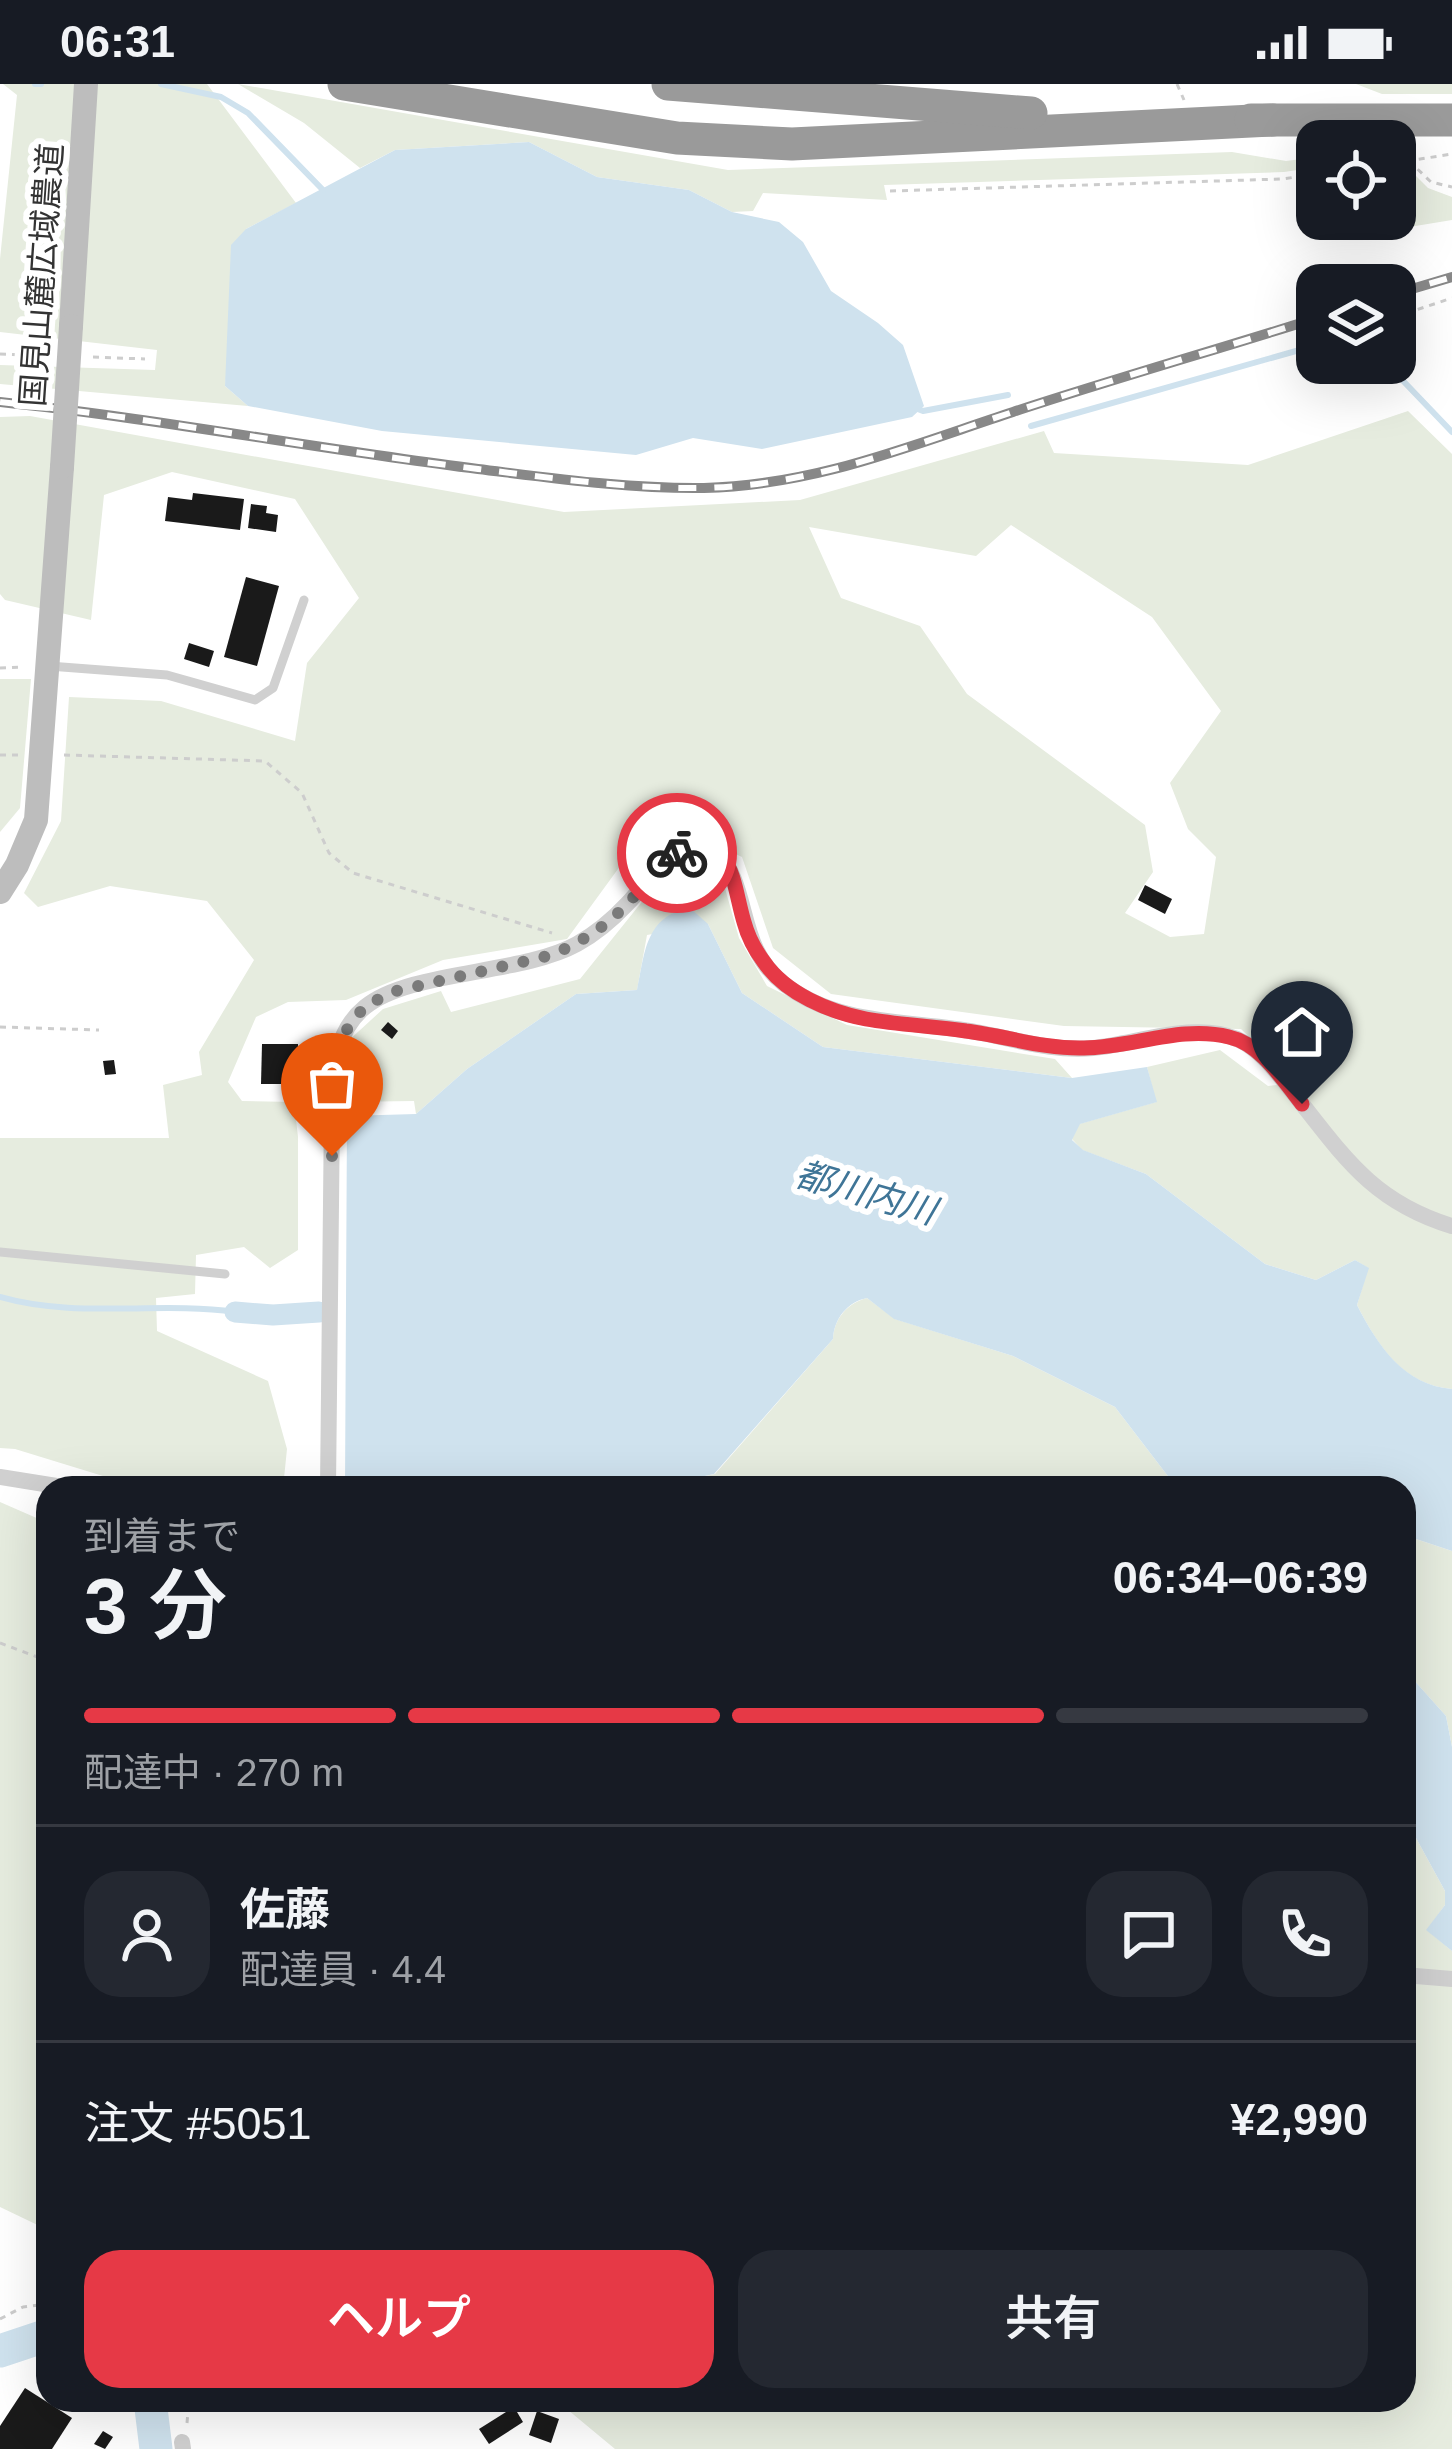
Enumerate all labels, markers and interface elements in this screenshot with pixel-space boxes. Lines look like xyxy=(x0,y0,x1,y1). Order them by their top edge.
text: 06:31 xyxy=(60,16,175,67)
map controls xyxy=(1296,120,1416,384)
button: locate xyxy=(1296,120,1416,240)
street label: 国見山麓広域農道 xyxy=(14,142,69,408)
button: layers xyxy=(1296,264,1416,384)
courier xyxy=(617,793,737,913)
icon: bike xyxy=(644,820,710,886)
pin xyxy=(1251,981,1353,1104)
icon: home xyxy=(1269,999,1335,1065)
pin xyxy=(281,1033,383,1156)
icon: bag xyxy=(299,1051,365,1117)
water label: 都川内川 xyxy=(791,1153,945,1233)
text: 到着まで xyxy=(84,1515,240,1558)
text: 06:34–06:39 xyxy=(1113,1552,1368,1603)
text: 3 分 xyxy=(84,1562,227,1650)
text: 配達中 · 270 m xyxy=(84,1751,344,1794)
button: person xyxy=(84,1871,210,1997)
button: chat xyxy=(1086,1871,1212,1997)
button: phone xyxy=(1242,1871,1368,1997)
text: 佐藤 xyxy=(240,1884,330,1935)
text: 配達員 · 4.4 xyxy=(240,1948,446,1991)
text: ¥2,990 xyxy=(1230,2094,1368,2145)
text: 注文 #5051 xyxy=(84,2098,312,2149)
button: ヘルプ xyxy=(84,2250,714,2388)
button: 共有 xyxy=(738,2250,1368,2388)

